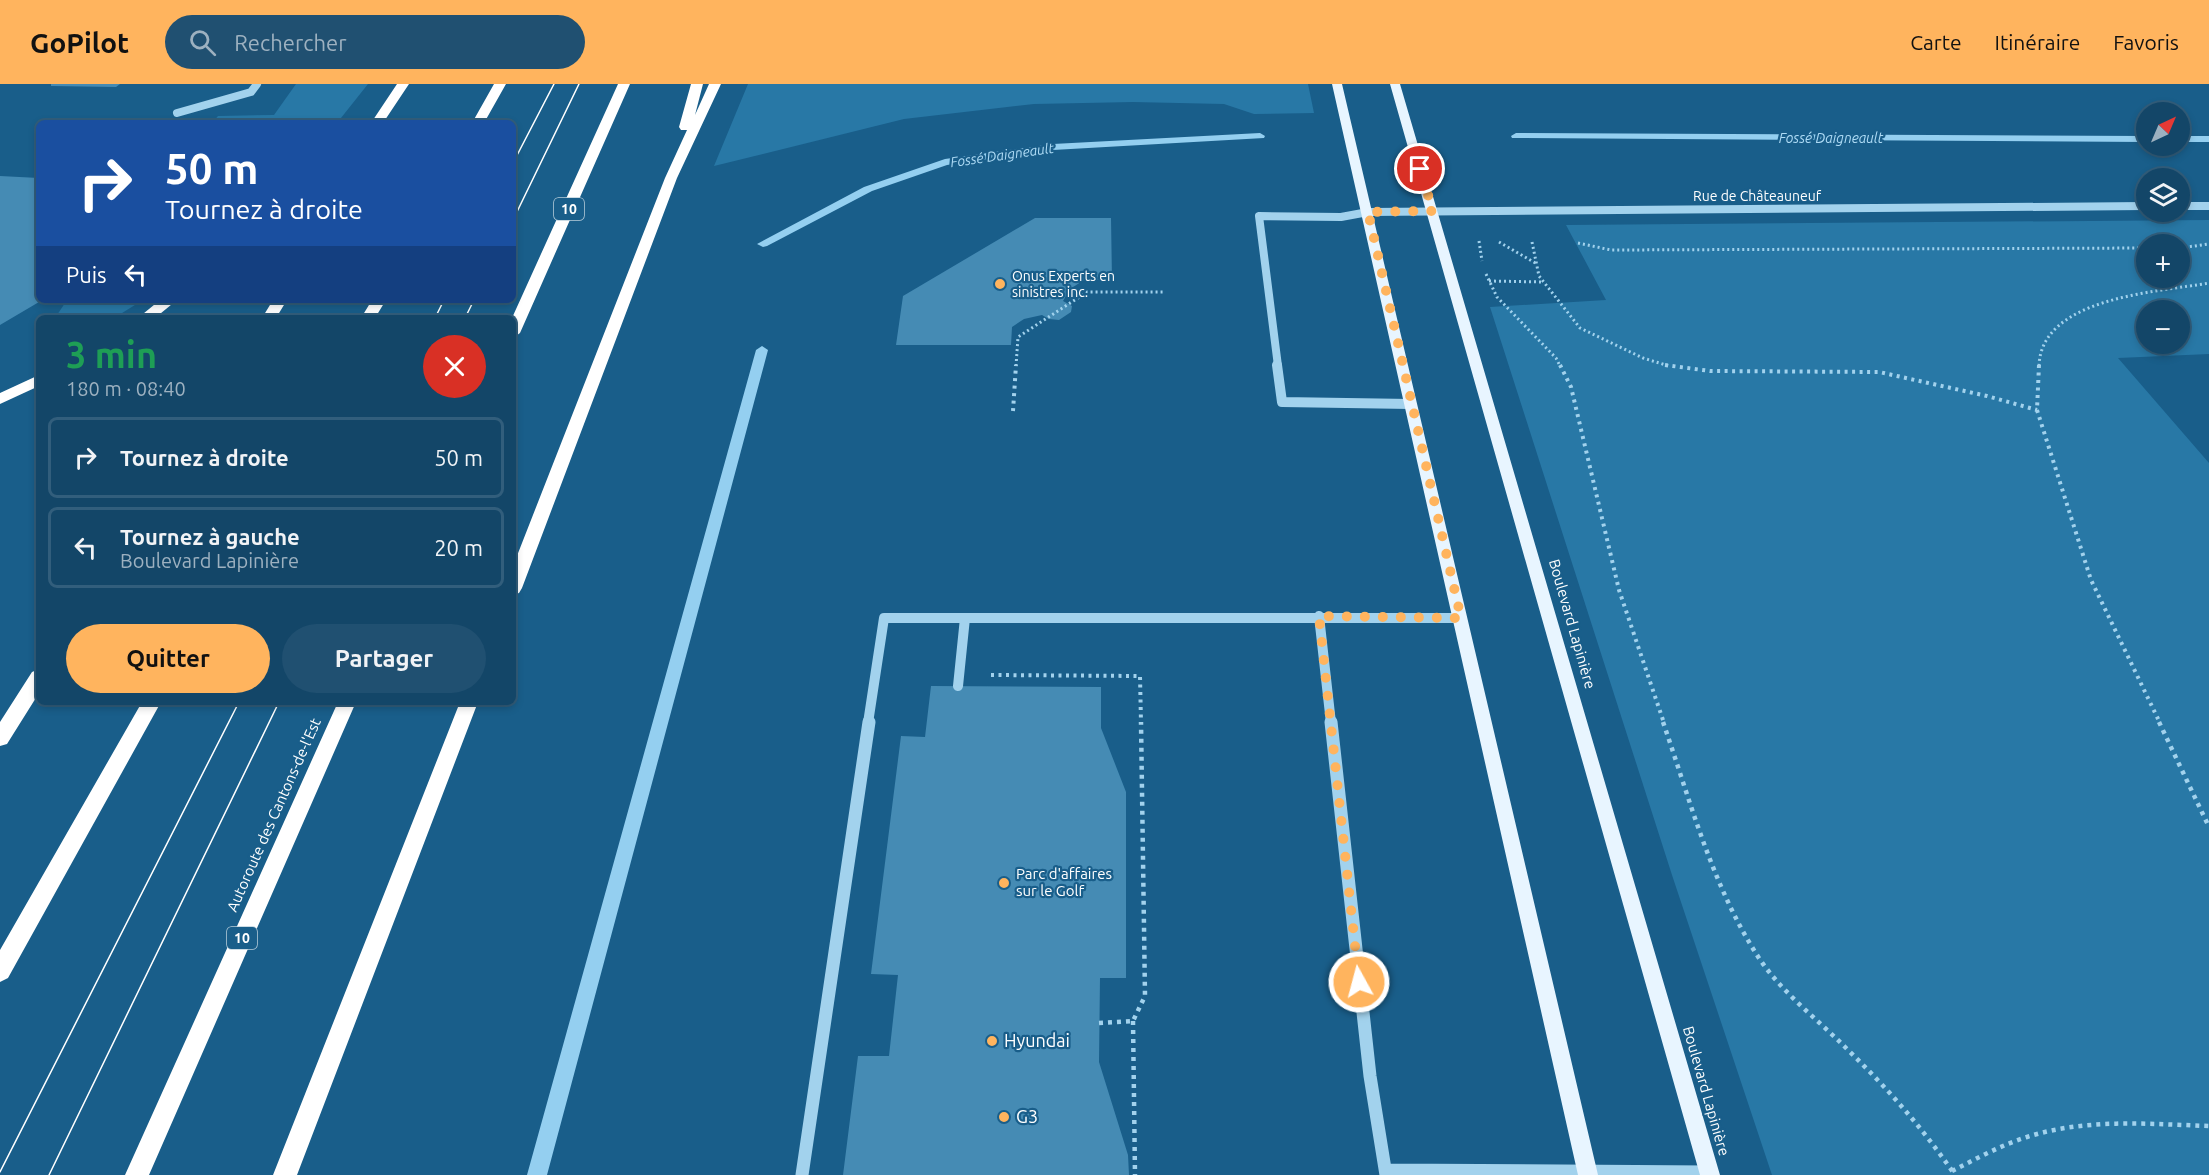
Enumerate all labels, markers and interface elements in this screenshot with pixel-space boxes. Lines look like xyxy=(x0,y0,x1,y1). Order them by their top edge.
search box xyxy=(165,15,585,69)
icon: search xyxy=(186,26,219,59)
text: GoPilot xyxy=(30,27,129,58)
text: Rechercher xyxy=(234,30,347,55)
text: Carte xyxy=(1910,30,1962,54)
text: Itinéraire xyxy=(1995,30,2080,54)
text: Favoris xyxy=(2113,30,2179,54)
north arrow xyxy=(2136,102,2190,156)
map controls xyxy=(2136,102,2190,354)
water label: Fossé Daigneault xyxy=(1779,130,1884,146)
water label: Fossé Daigneault xyxy=(949,140,1055,170)
pin xyxy=(1394,143,1445,194)
icon: right xyxy=(66,144,144,222)
text: 50 m xyxy=(165,145,259,192)
icon: arrive xyxy=(1403,152,1436,185)
button: layers xyxy=(2136,168,2190,222)
street label: Rue de Châteauneuf xyxy=(1693,188,1822,204)
text: Tournez à droite xyxy=(165,194,363,224)
road number: 10 xyxy=(554,198,584,220)
button: + xyxy=(2136,234,2190,288)
icon: left xyxy=(119,258,152,291)
text: Puis xyxy=(66,262,107,287)
place label: Onus Experts en sinistres inc. xyxy=(1012,268,1115,300)
marker: Onus Experts en sinistres inc. xyxy=(993,277,1007,291)
button: − xyxy=(2136,300,2190,354)
text: 3 min xyxy=(66,334,157,375)
button: close xyxy=(423,335,486,398)
text: 180 m · 08:40 xyxy=(66,377,186,400)
icon: right xyxy=(69,441,102,474)
text: Tournez à droite xyxy=(120,445,289,470)
text: 50 m xyxy=(434,445,483,470)
text: Tournez à gauche xyxy=(120,524,300,549)
icon: left xyxy=(69,531,102,564)
text: 20 m xyxy=(434,535,483,560)
text: Boulevard Lapinière xyxy=(120,549,299,572)
street label: Boulevard Lapinière xyxy=(1546,557,1599,691)
button: Quitter xyxy=(66,624,270,693)
button: Partager xyxy=(282,624,486,693)
street label: Autoroute des Cantons-de-l'Est xyxy=(223,715,324,914)
place label: Parc d'affaires sur le Golf xyxy=(1016,865,1112,899)
marker: Parc d'affaires sur le Golf xyxy=(997,876,1011,890)
road number: 10 xyxy=(227,927,257,949)
position arrow xyxy=(1327,950,1391,1014)
street label: Boulevard Lapinière xyxy=(1680,1024,1733,1158)
place label: Hyundai xyxy=(1004,1030,1070,1050)
marker: Hyundai xyxy=(985,1034,999,1048)
place label: G3 xyxy=(1016,1106,1038,1126)
marker: G3 xyxy=(997,1110,1011,1124)

